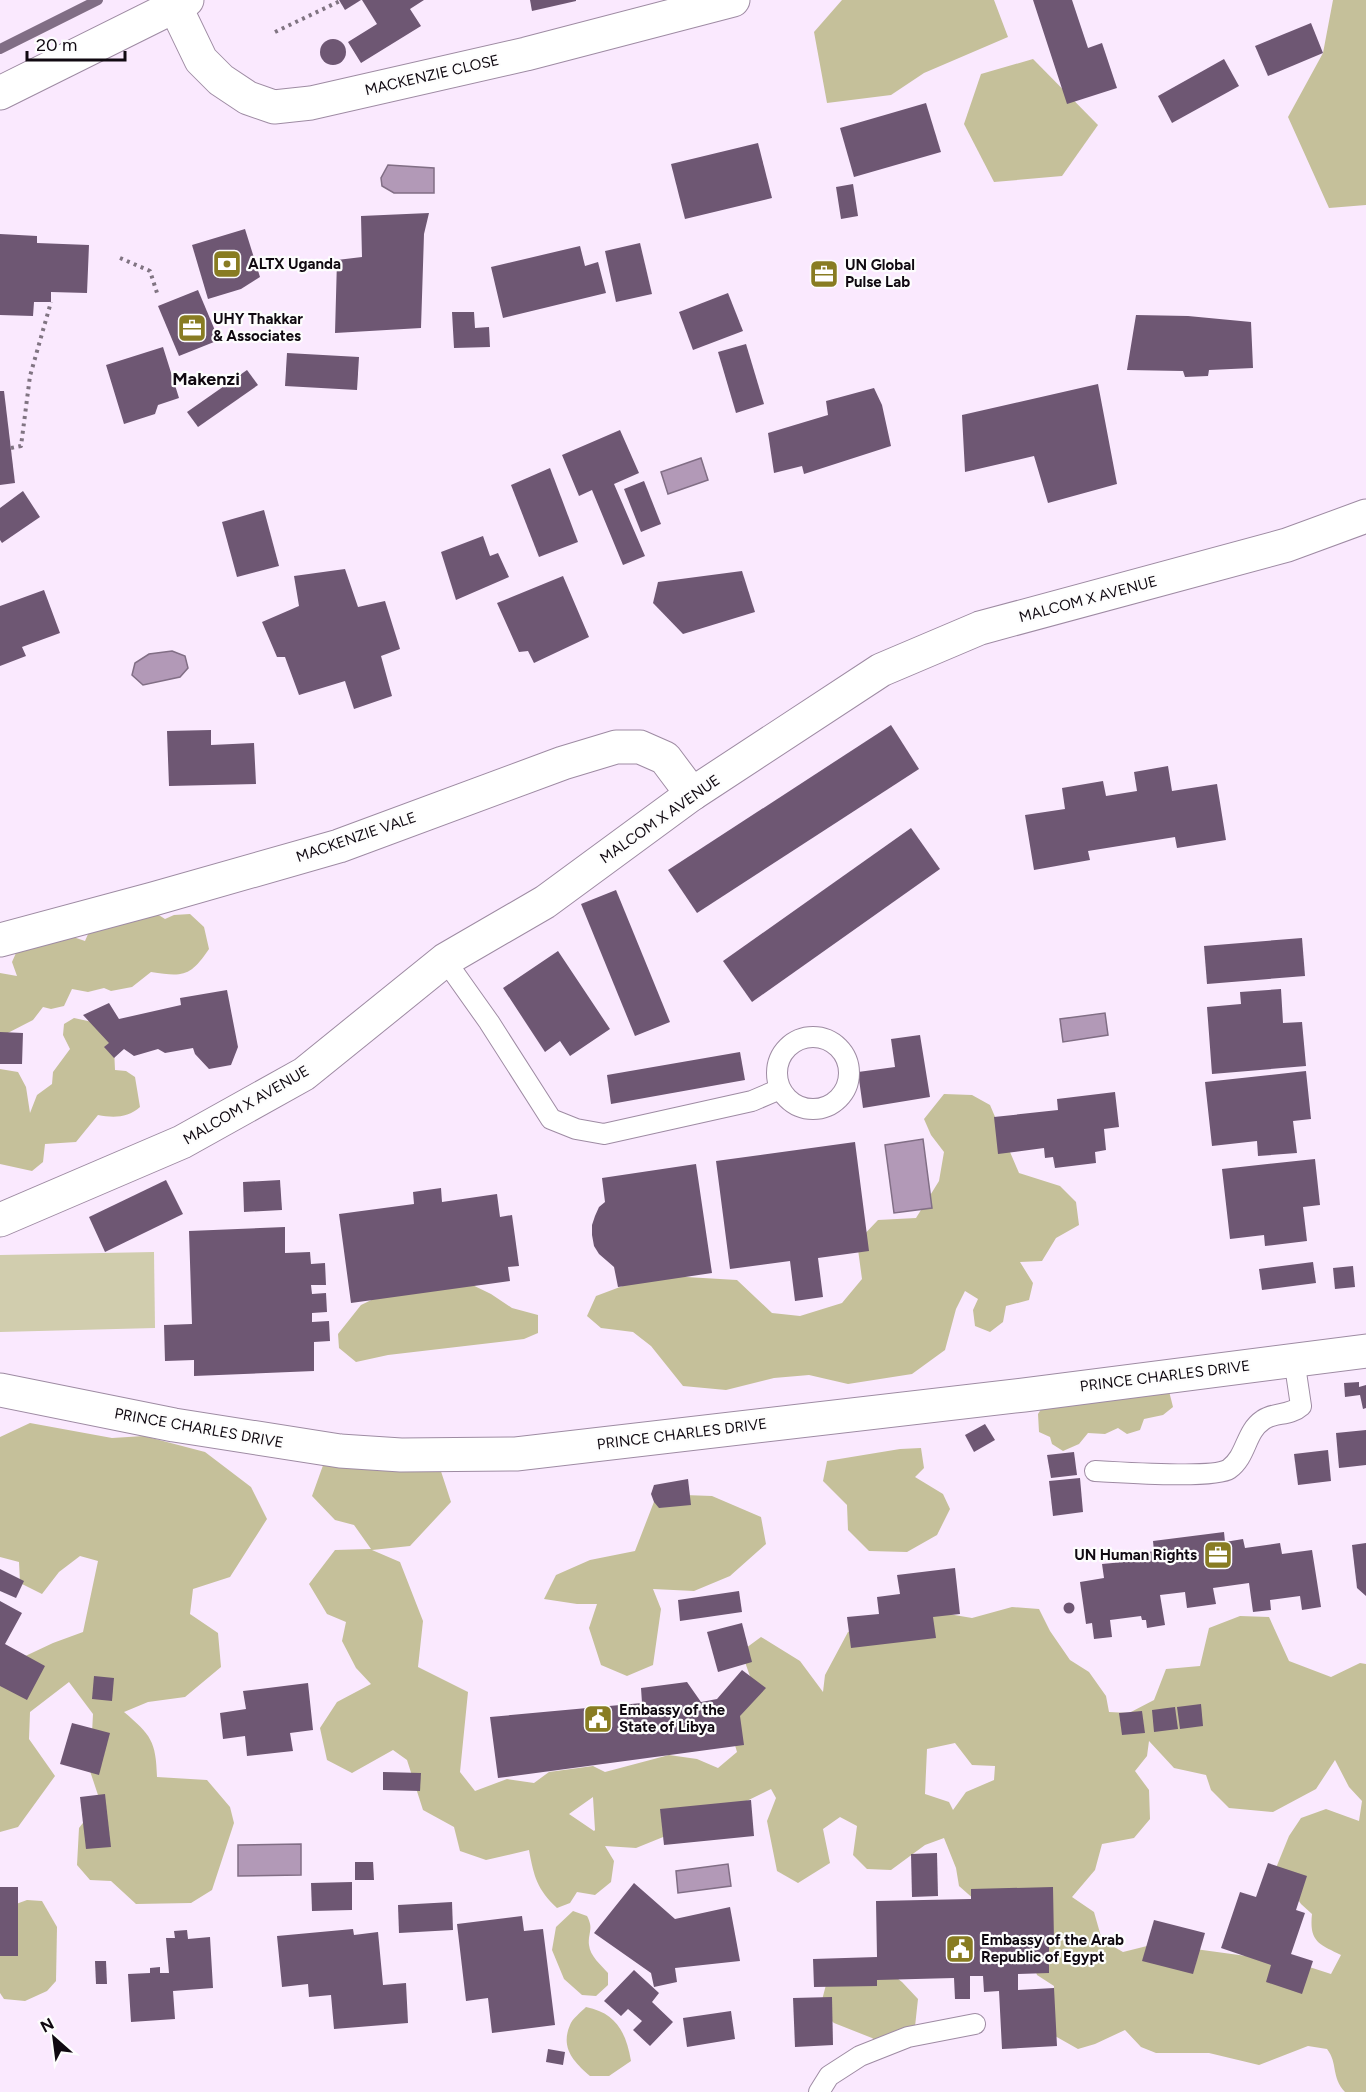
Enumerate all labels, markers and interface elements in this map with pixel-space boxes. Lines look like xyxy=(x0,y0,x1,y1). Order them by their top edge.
scale bar xyxy=(27,24,124,62)
text: 20 m xyxy=(36,34,77,56)
street label: MACKENZIE CLOSE xyxy=(363,51,501,99)
bank icon: ALTX Uganda xyxy=(211,248,243,280)
place label: ALTX Uganda xyxy=(248,255,341,273)
place label: UN Global Pulse Lab xyxy=(845,256,915,291)
office icon: UN Global Pulse Lab xyxy=(808,258,840,290)
place label: UHY Thakkar & Associates xyxy=(213,310,303,345)
office icon: UHY Thakkar & Associates xyxy=(176,312,208,344)
district label: Makenzi xyxy=(172,368,240,390)
street label: MALCOM X AVENUE xyxy=(1017,572,1159,626)
street label: MALCOM X AVENUE xyxy=(597,771,723,867)
street label: MACKENZIE VALE xyxy=(294,808,418,866)
street label: MALCOM X AVENUE xyxy=(180,1062,312,1148)
street label: PRINCE CHARLES DRIVE xyxy=(1079,1357,1251,1395)
street label: PRINCE CHARLES DRIVE xyxy=(113,1404,285,1452)
street label: PRINCE CHARLES DRIVE xyxy=(596,1415,768,1453)
office icon: UN Human Rights xyxy=(1202,1539,1234,1571)
place label: UN Human Rights xyxy=(1074,1546,1197,1564)
place label: Embassy of the State of Libya xyxy=(619,1701,726,1736)
public building icon: Embassy of the State of Libya xyxy=(582,1703,614,1735)
place label: Embassy of the Arab Republic of Egypt xyxy=(981,1931,1124,1966)
public building icon: Embassy of the Arab Republic of Egypt xyxy=(944,1933,976,1965)
north arrow xyxy=(24,2008,84,2068)
text: N xyxy=(37,2014,57,2036)

